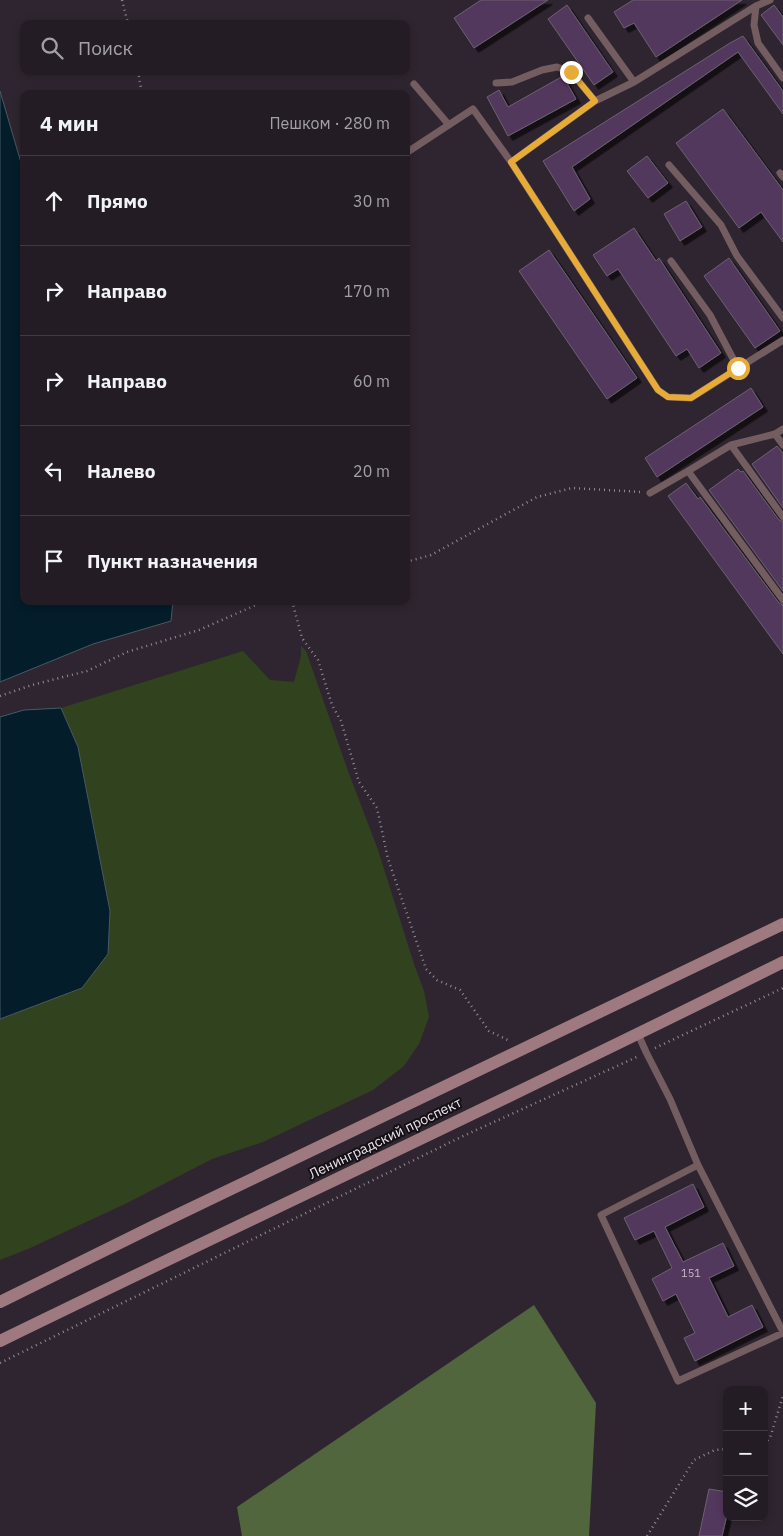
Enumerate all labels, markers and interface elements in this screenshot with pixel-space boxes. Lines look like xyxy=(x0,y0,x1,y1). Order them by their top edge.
search box xyxy=(20,20,410,75)
icon: search xyxy=(38,34,66,62)
text: Поиск xyxy=(78,36,133,60)
route end xyxy=(560,61,583,84)
text: 4 мин xyxy=(40,109,99,137)
text: Пешком · 280 m xyxy=(269,113,390,133)
icon: ahead xyxy=(40,187,68,215)
text: Прямо xyxy=(87,189,148,213)
text: 30 m xyxy=(353,191,390,211)
icon: right xyxy=(40,277,68,305)
text: Направо xyxy=(87,279,167,303)
text: 170 m xyxy=(343,281,390,301)
route start xyxy=(727,357,750,380)
icon: right xyxy=(40,367,68,395)
text: Направо xyxy=(87,369,167,393)
text: 60 m xyxy=(353,371,390,391)
icon: left xyxy=(40,457,68,485)
text: Налево xyxy=(87,459,156,483)
text: 20 m xyxy=(353,461,390,481)
icon: arrive xyxy=(40,547,68,575)
text: Пункт назначения xyxy=(87,549,258,573)
street label: Ленинградский проспект xyxy=(306,1093,465,1183)
house number: 151 xyxy=(681,1266,701,1280)
map controls xyxy=(723,1386,768,1521)
button: + xyxy=(723,1386,768,1431)
button: − xyxy=(723,1431,768,1476)
button: layers xyxy=(723,1476,768,1521)

